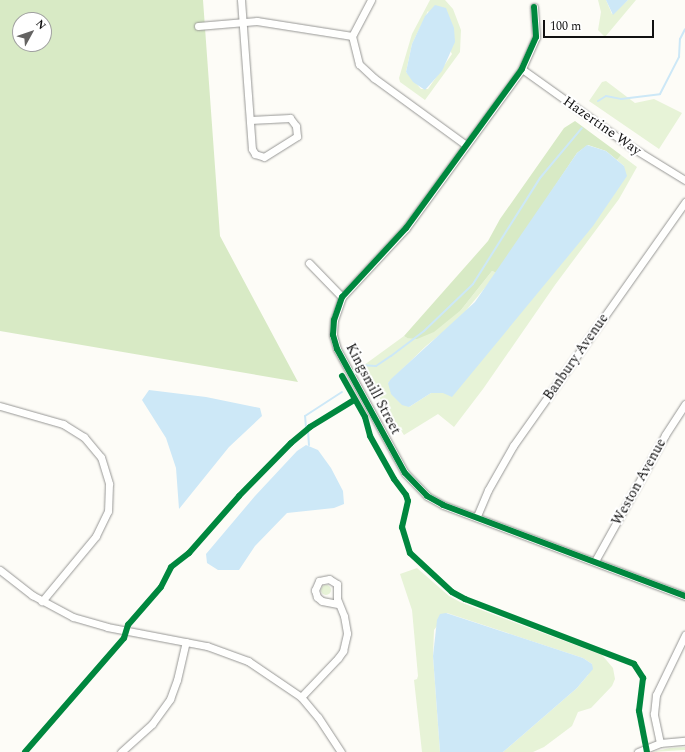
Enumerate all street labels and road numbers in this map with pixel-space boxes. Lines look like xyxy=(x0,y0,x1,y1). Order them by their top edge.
street label: Hazertine Way xyxy=(560,93,644,159)
street label: Banbury Avenue xyxy=(540,311,612,403)
street label: Kingsmill Street xyxy=(342,341,404,437)
street label: Weston Avenue xyxy=(608,436,670,528)

